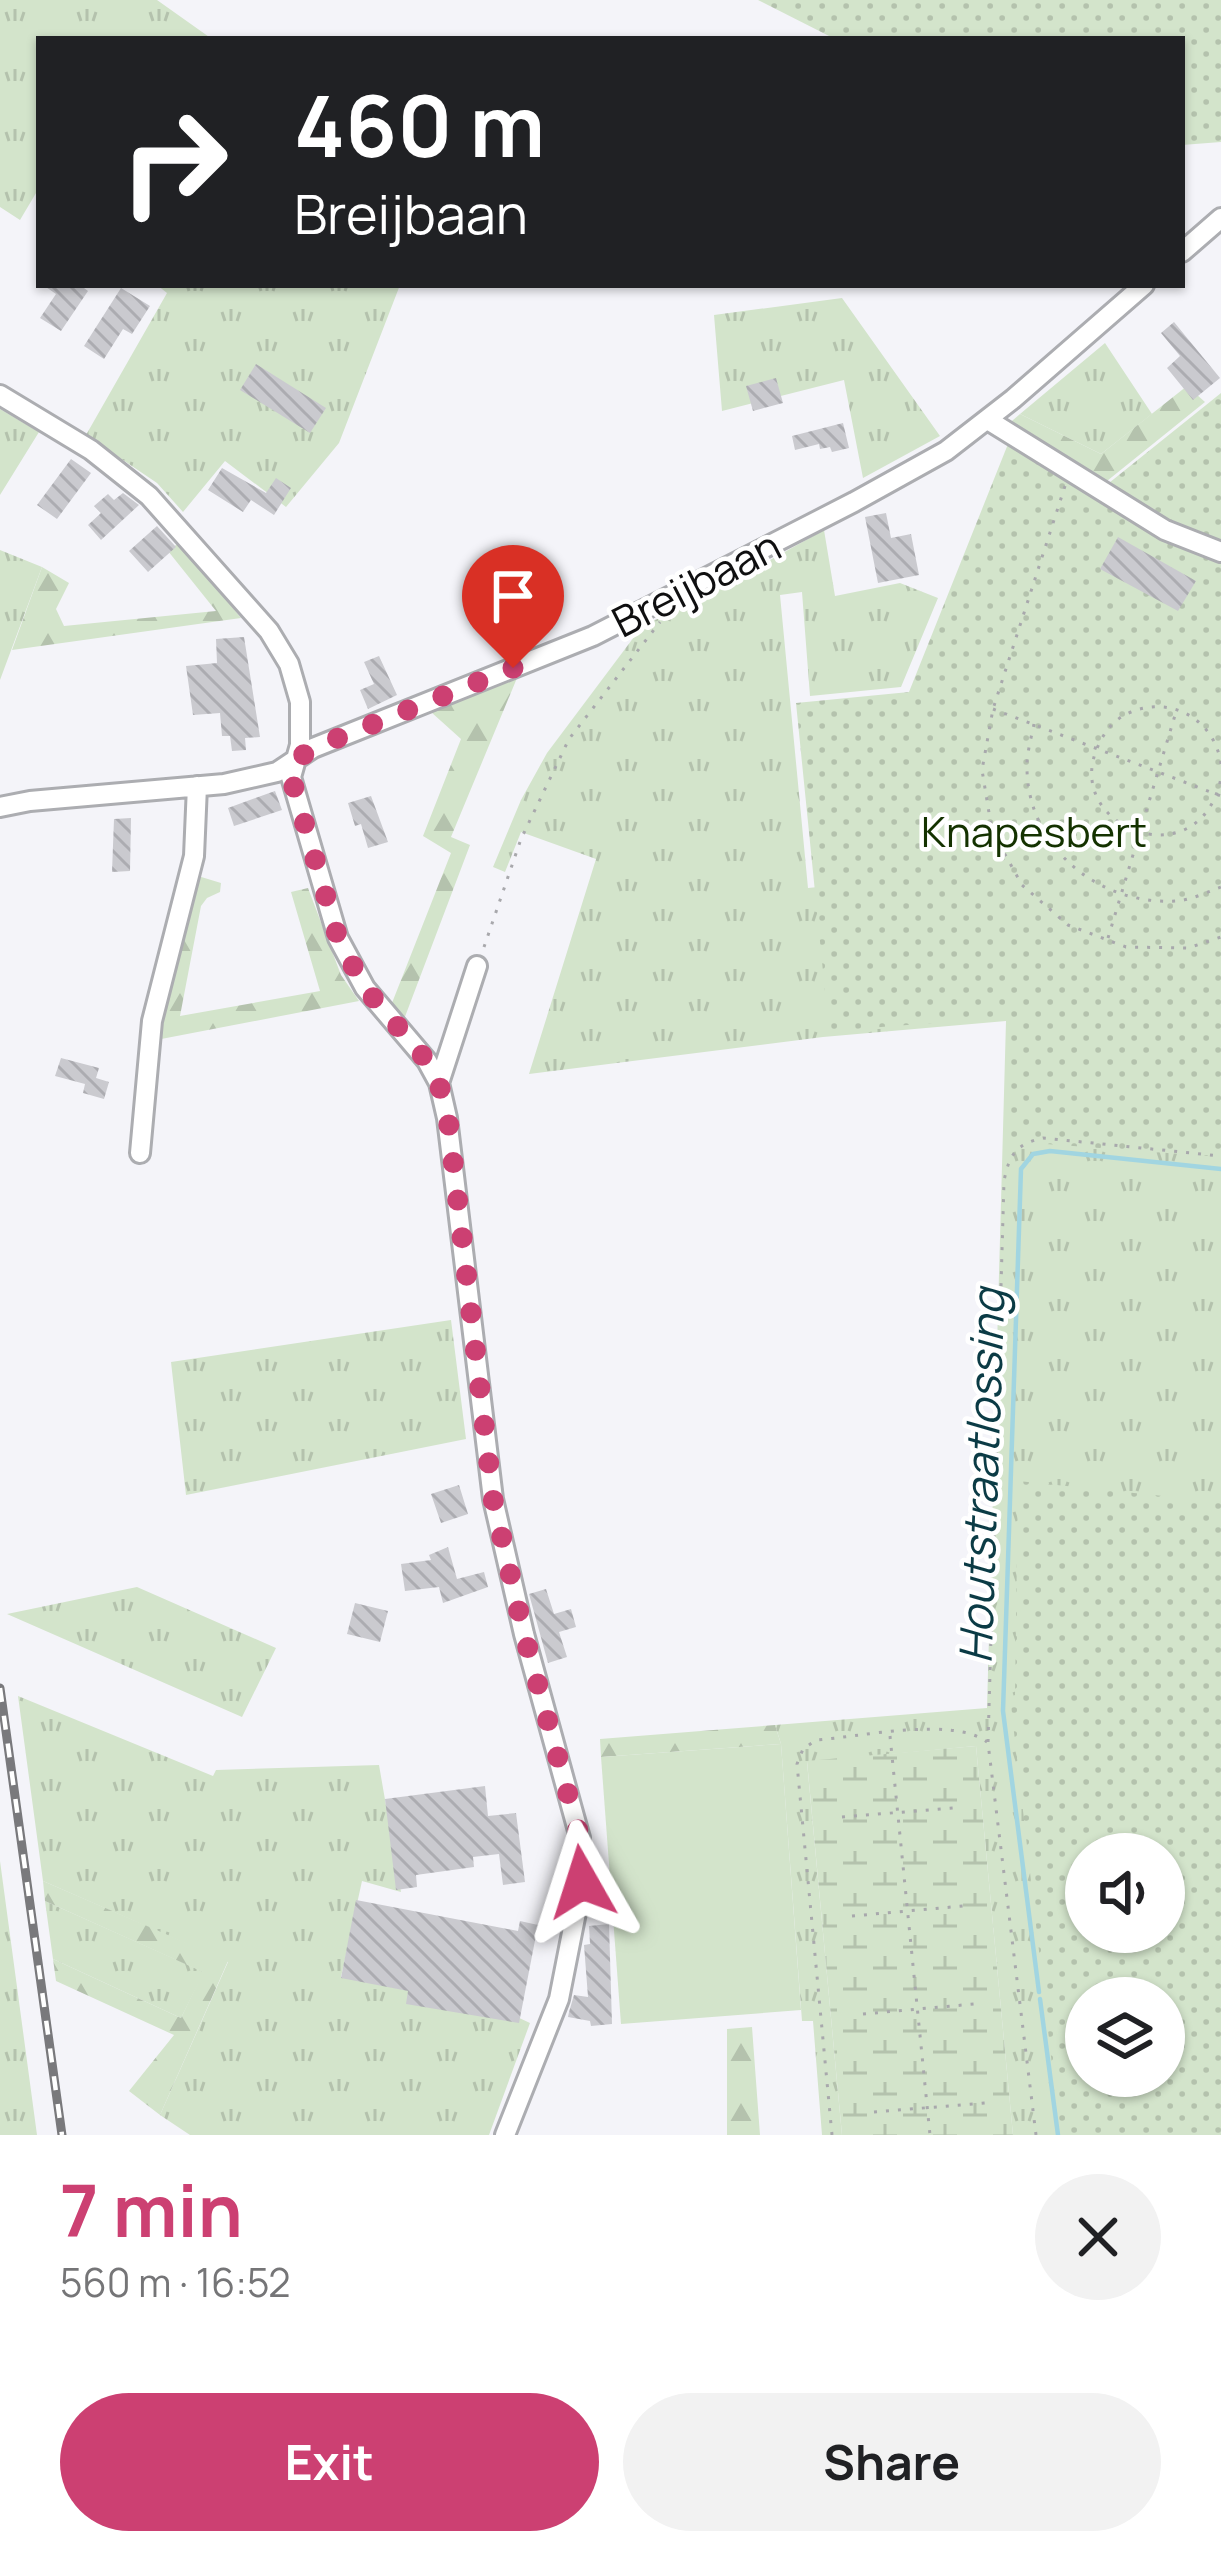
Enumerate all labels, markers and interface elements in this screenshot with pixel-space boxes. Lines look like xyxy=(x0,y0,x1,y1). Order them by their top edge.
text: 460 m xyxy=(294,67,545,182)
icon: right xyxy=(96,84,252,240)
text: Breijbaan xyxy=(294,176,528,250)
street label: Breijbaan xyxy=(602,516,790,650)
pin xyxy=(462,545,564,668)
icon: arrive xyxy=(480,563,546,629)
park label: Knapesbert xyxy=(921,802,1147,860)
water label: Houtstraatlossing xyxy=(943,1284,1019,1665)
position arrow xyxy=(519,1819,645,1945)
map controls xyxy=(1065,1833,1185,2097)
button: sound xyxy=(1065,1833,1185,1953)
button: layers xyxy=(1065,1977,1185,2097)
text: 7 min xyxy=(60,2160,243,2259)
button: close xyxy=(1035,2174,1161,2300)
text: 560 m · 16:52 xyxy=(60,2255,291,2309)
button: Exit xyxy=(60,2393,599,2531)
button: Share xyxy=(623,2393,1161,2531)

